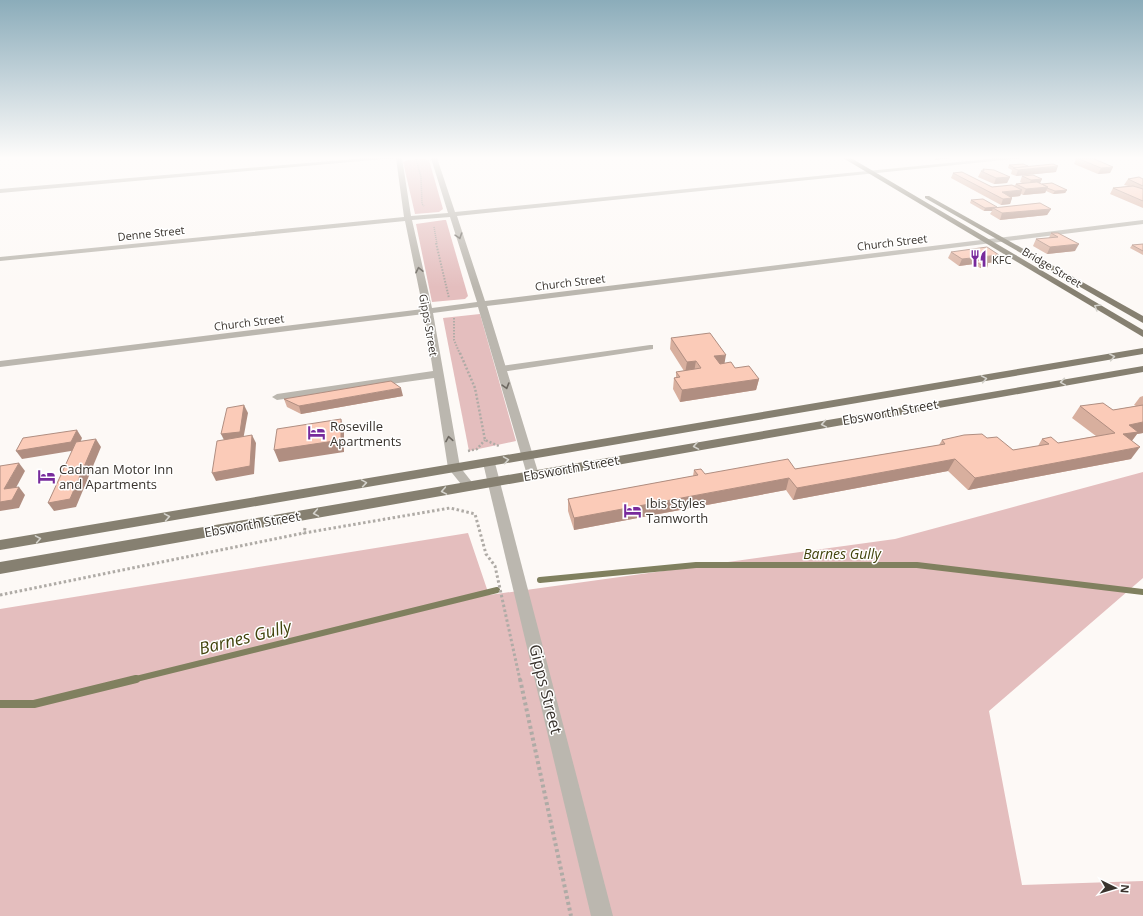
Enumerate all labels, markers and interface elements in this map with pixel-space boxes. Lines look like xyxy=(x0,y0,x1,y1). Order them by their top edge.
street label: Denne Street xyxy=(117,222,185,244)
street label: Church Street xyxy=(856,230,928,254)
one-way arrow xyxy=(454,232,463,239)
street label: Bridge Street xyxy=(1019,243,1085,291)
restaurant icon: KFC xyxy=(969,249,989,269)
place label: KFC xyxy=(992,252,1011,267)
one-way arrow xyxy=(415,267,423,273)
street label: Church Street xyxy=(534,270,606,294)
street label: Gipps Street xyxy=(416,293,442,357)
one-way arrow xyxy=(1094,305,1101,312)
street label: Church Street xyxy=(213,310,285,334)
one-way arrow xyxy=(1109,353,1115,362)
one-way arrow xyxy=(981,375,987,384)
one-way arrow xyxy=(1060,377,1066,386)
one-way arrow xyxy=(501,383,510,390)
street label: Ebsworth Street xyxy=(841,395,940,429)
place label: Roseville Apartments xyxy=(330,417,401,450)
one-way arrow xyxy=(821,419,827,427)
hotel icon: Roseville Apartments xyxy=(307,423,327,443)
one-way arrow xyxy=(445,436,454,442)
one-way arrow xyxy=(693,442,699,450)
street label: Ebsworth Street xyxy=(522,451,621,485)
one-way arrow xyxy=(503,456,509,465)
place label: Cadman Motor Inn and Apartments xyxy=(59,460,173,493)
hotel icon: Cadman Motor Inn and Apartments xyxy=(36,466,56,486)
one-way arrow xyxy=(361,479,367,488)
one-way arrow xyxy=(441,486,447,495)
place label: Ibis Styles Tamworth xyxy=(646,494,708,527)
hotel icon: Ibis Styles Tamworth xyxy=(623,500,643,520)
street label: Ebsworth Street xyxy=(203,507,302,541)
one-way arrow xyxy=(313,508,319,517)
one-way arrow xyxy=(163,513,170,521)
one-way arrow xyxy=(35,535,42,544)
water label: Barnes Gully xyxy=(803,544,882,563)
water label: Barnes Gully xyxy=(196,614,295,660)
street label: Gipps Street xyxy=(524,642,568,736)
north arrow xyxy=(1095,868,1135,908)
text: N xyxy=(1118,884,1133,894)

